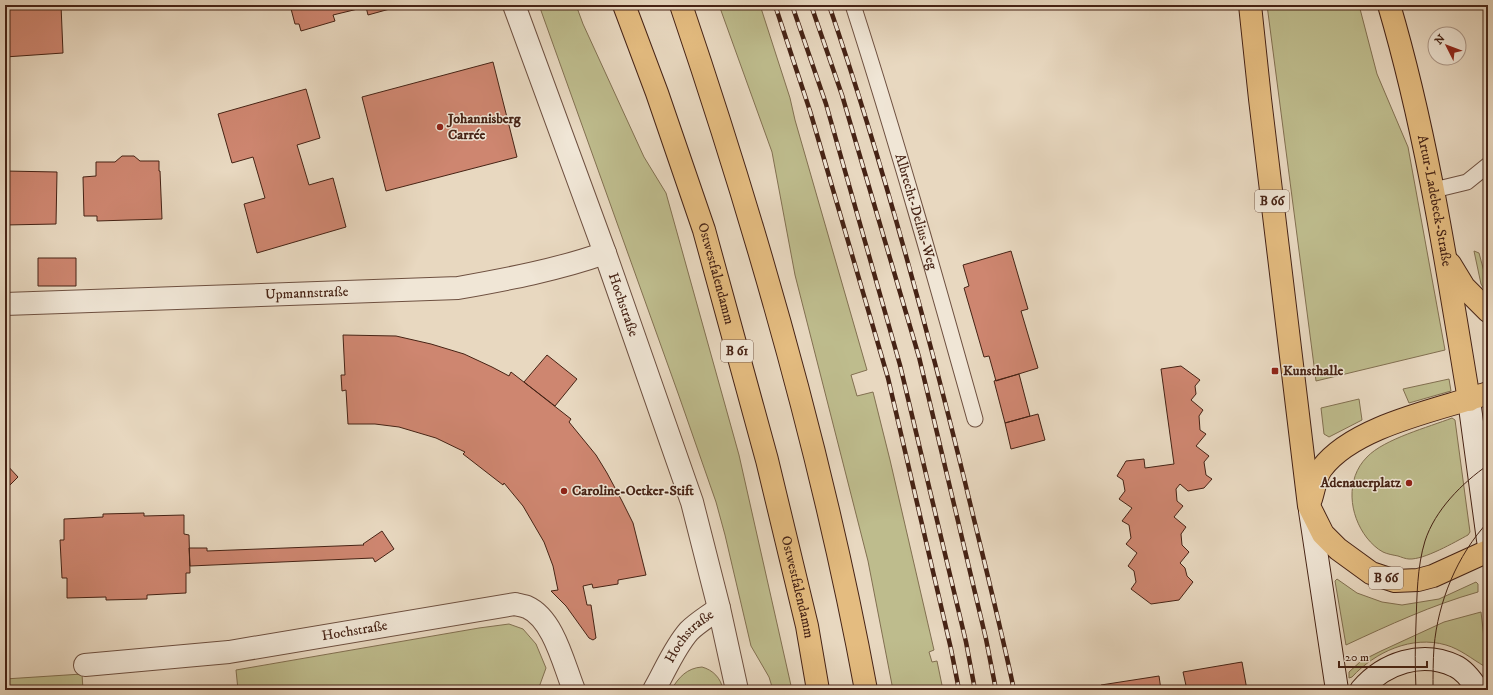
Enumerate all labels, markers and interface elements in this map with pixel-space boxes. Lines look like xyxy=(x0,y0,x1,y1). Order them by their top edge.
north arrow xyxy=(1427,26,1467,66)
text: N xyxy=(1432,32,1449,48)
place label: Johannisberg Carrée xyxy=(446,110,522,144)
marker: Johannisberg Carrée xyxy=(435,122,445,132)
street label: Artur-Ladebeck-Straße xyxy=(1413,133,1456,268)
street label: Albrecht-Delius-Weg xyxy=(890,151,941,272)
road number: B 66 xyxy=(1255,190,1289,212)
street label: Ostwestfalendamm xyxy=(693,220,739,327)
street label: Hochstraße xyxy=(604,270,643,339)
street label: Upmannstraße xyxy=(265,283,349,304)
road number: B 61 xyxy=(721,340,753,362)
place label: Kunsthalle xyxy=(1283,362,1344,380)
marker: Kunsthalle xyxy=(1270,366,1280,376)
place label: Adenauerplatz xyxy=(1320,474,1402,492)
marker: Adenauerplatz xyxy=(1404,478,1414,488)
place label: Caroline-Oetker-Stift xyxy=(572,482,694,500)
marker: Caroline-Oetker-Stift xyxy=(559,486,569,496)
street label: Ostwestfalendamm xyxy=(777,534,818,640)
road number: B 66 xyxy=(1369,567,1403,589)
street label: Hochstraße xyxy=(661,606,718,666)
street label: Hochstraße xyxy=(320,617,389,645)
scale bar xyxy=(1339,643,1427,669)
text: 20 m xyxy=(1345,650,1369,665)

